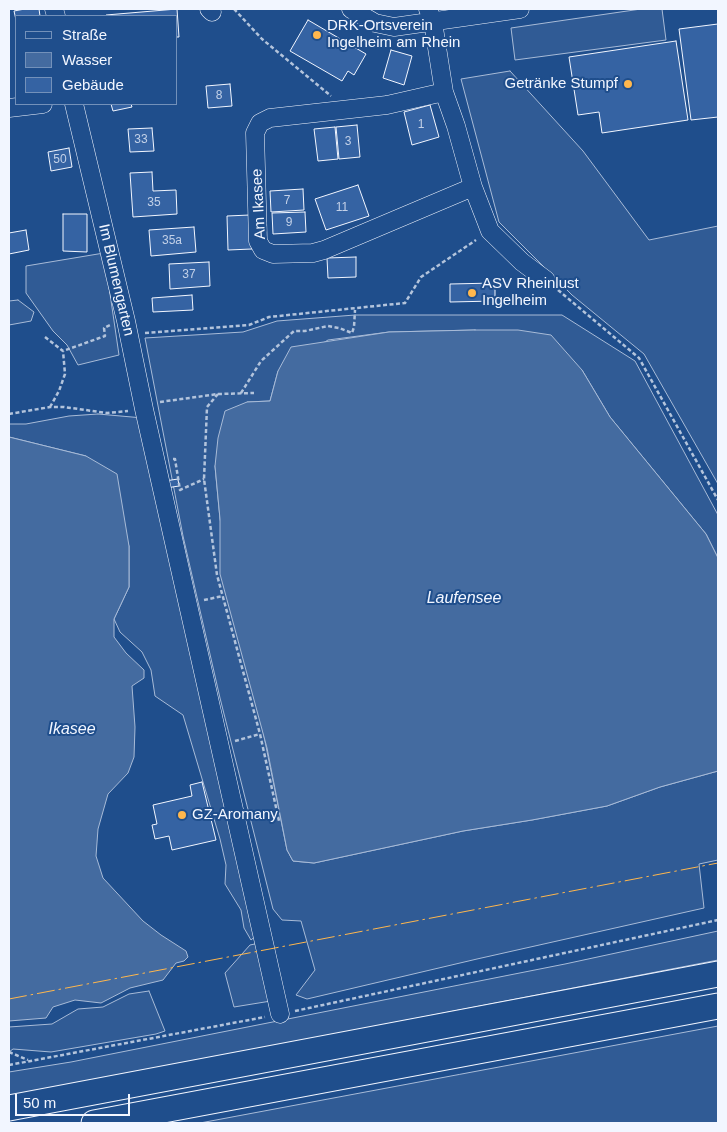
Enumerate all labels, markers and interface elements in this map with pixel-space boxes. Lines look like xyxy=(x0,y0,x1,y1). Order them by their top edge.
legend xyxy=(15,15,178,105)
place label: DRK-Ortsverein Ingelheim am Rhein xyxy=(327,17,460,52)
text: Straße xyxy=(62,26,107,43)
marker: DRK-Ortsverein Ingelheim am Rhein xyxy=(311,29,323,41)
text: Wasser xyxy=(62,51,112,68)
place label: Getränke Stumpf xyxy=(505,75,618,93)
text: Gebäude xyxy=(62,76,124,93)
marker: Getränke Stumpf xyxy=(622,78,634,90)
house number: 8 xyxy=(216,89,222,103)
house number: 1 xyxy=(418,118,424,132)
house number: 33 xyxy=(134,133,148,147)
house number: 3 xyxy=(345,135,351,149)
house number: 50 xyxy=(53,153,67,167)
street label: Am Ikasee xyxy=(248,168,270,240)
house number: 7 xyxy=(284,194,290,208)
house number: 35 xyxy=(147,196,161,210)
house number: 11 xyxy=(336,201,348,215)
house number: 9 xyxy=(286,216,292,230)
street label: Im Blumengarten xyxy=(94,222,138,338)
house number: 35a xyxy=(162,234,182,248)
house number: 37 xyxy=(182,268,196,282)
place label: ASV Rheinlust Ingelheim xyxy=(482,275,579,310)
marker: ASV Rheinlust Ingelheim xyxy=(466,287,478,299)
water label: Laufensee xyxy=(427,589,501,609)
water label: Ikasee xyxy=(48,720,96,740)
place label: GZ-Aromany xyxy=(192,806,278,824)
marker: GZ-Aromany xyxy=(176,809,188,821)
scale bar xyxy=(18,1084,132,1116)
text: 50 m xyxy=(23,1094,56,1111)

